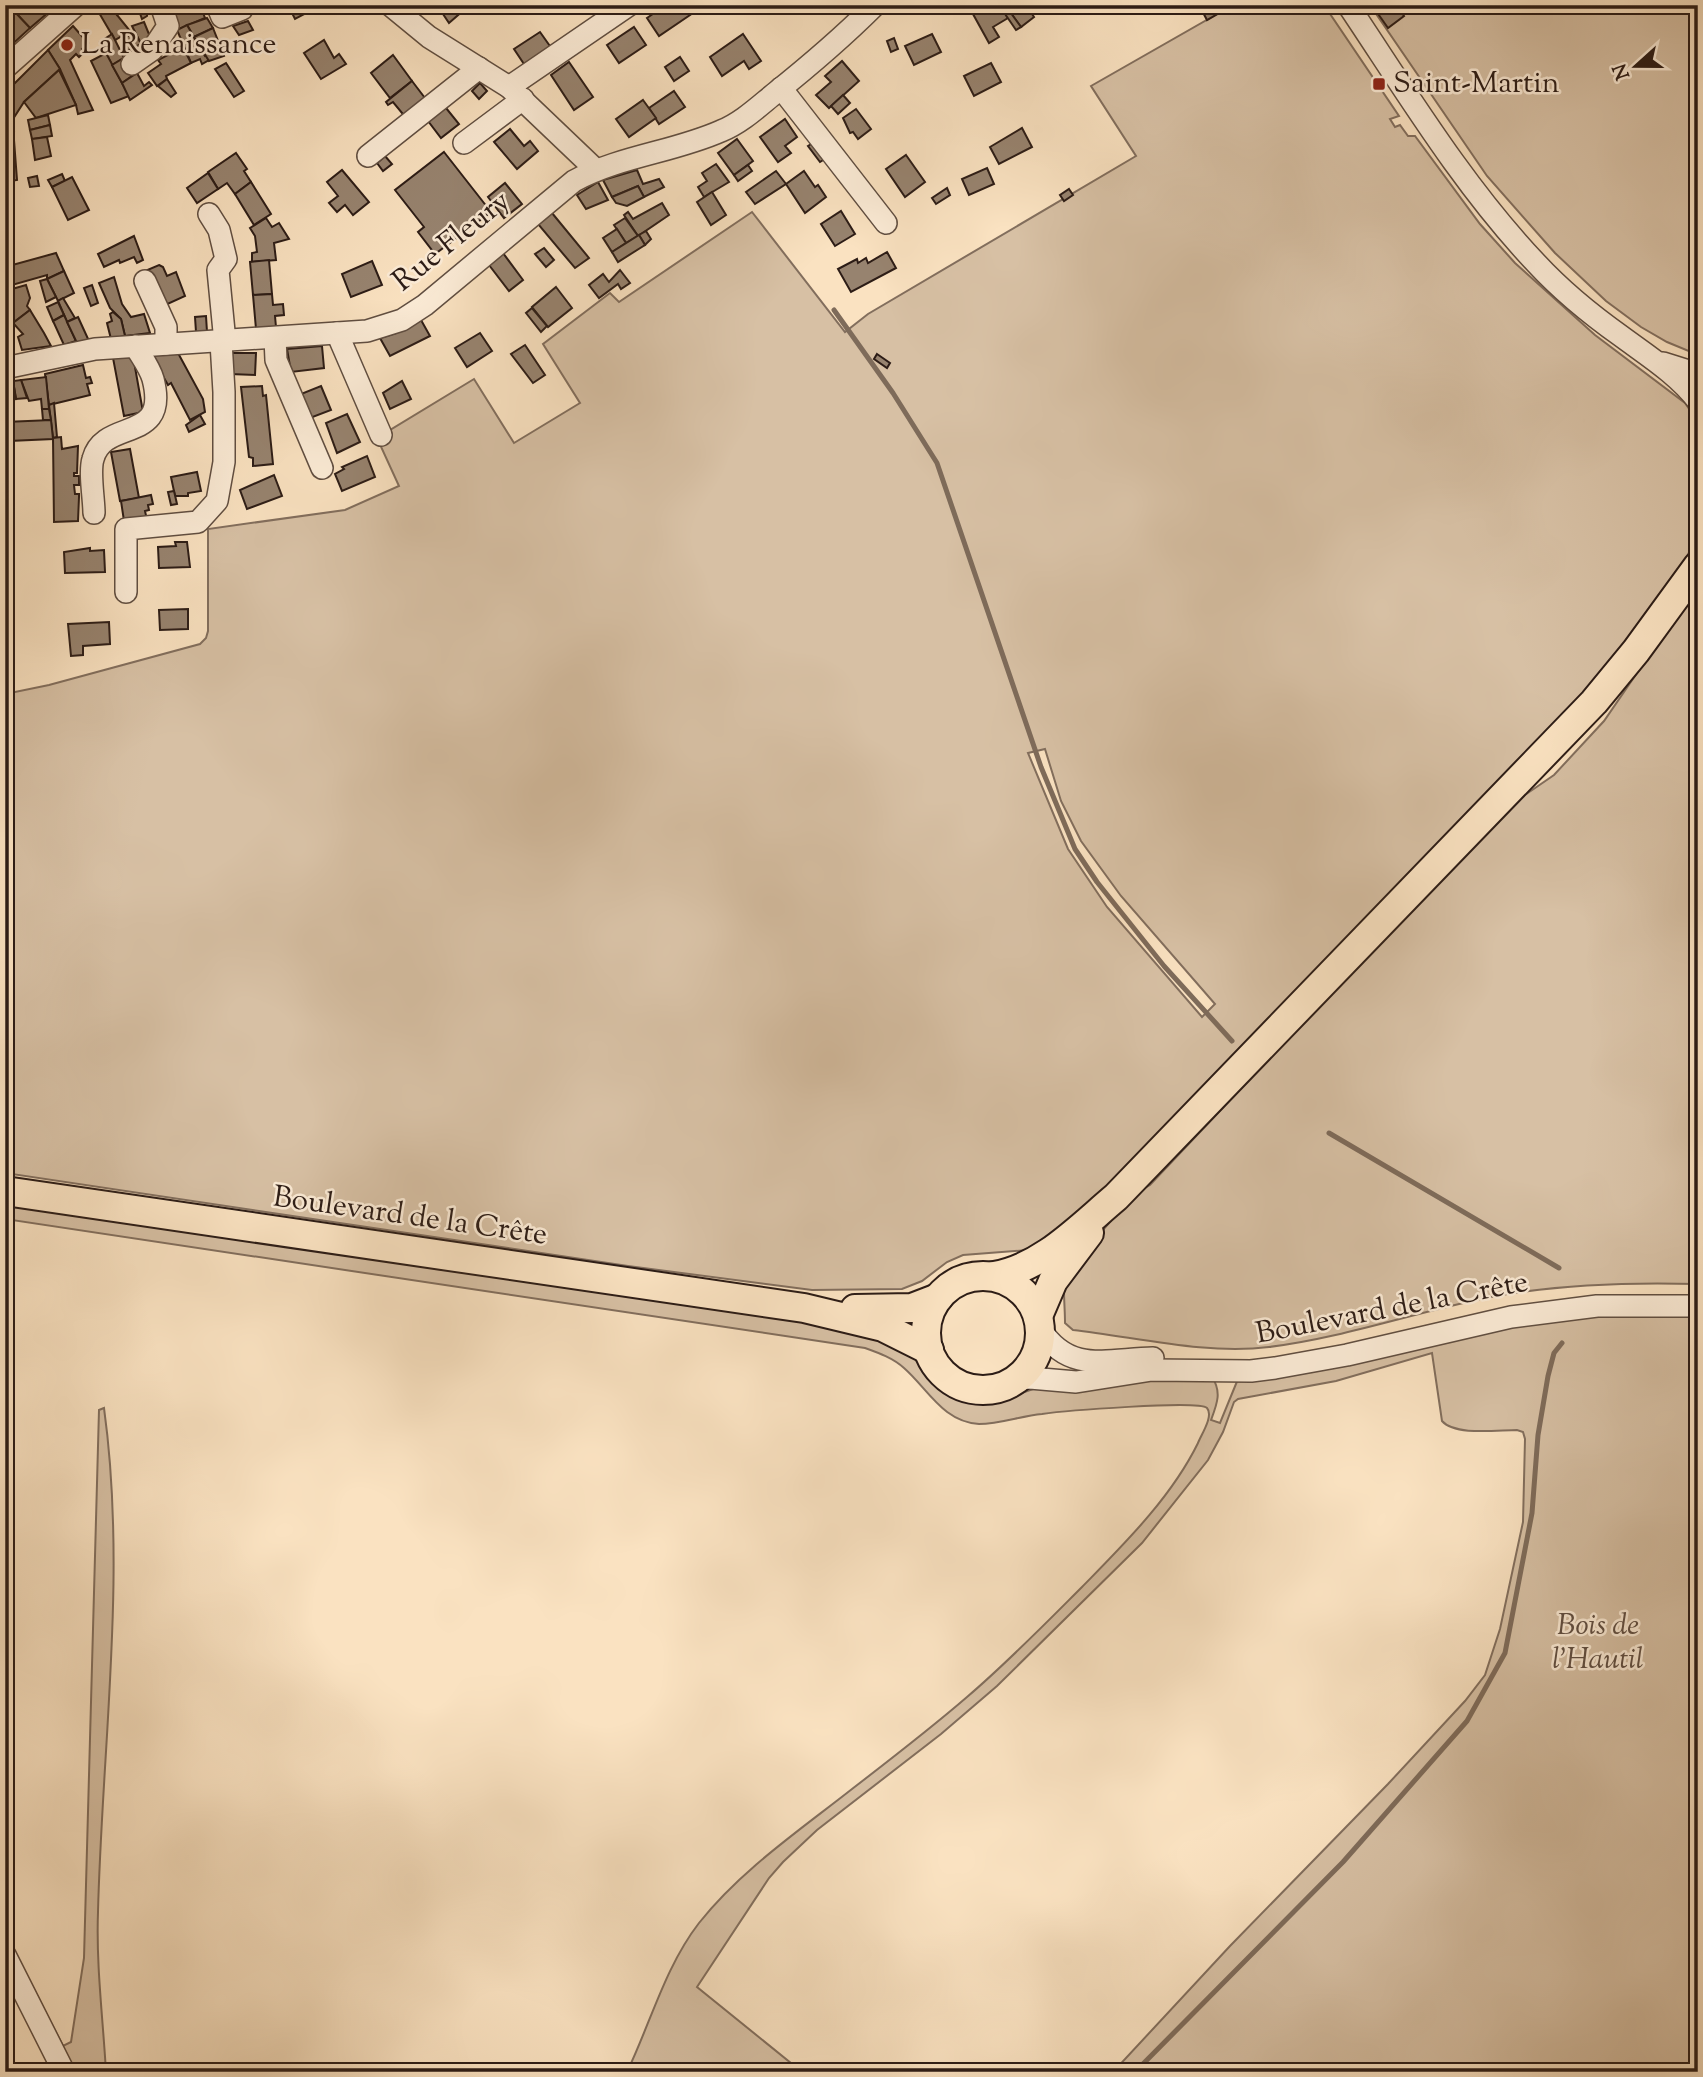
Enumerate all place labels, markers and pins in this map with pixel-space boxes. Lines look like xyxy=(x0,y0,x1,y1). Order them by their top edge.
place label: La Renaissance xyxy=(81,24,276,67)
marker: La Renaissance xyxy=(59,37,75,53)
place label: Saint-Martin xyxy=(1393,63,1560,106)
marker: Saint-Martin xyxy=(1371,76,1387,92)

